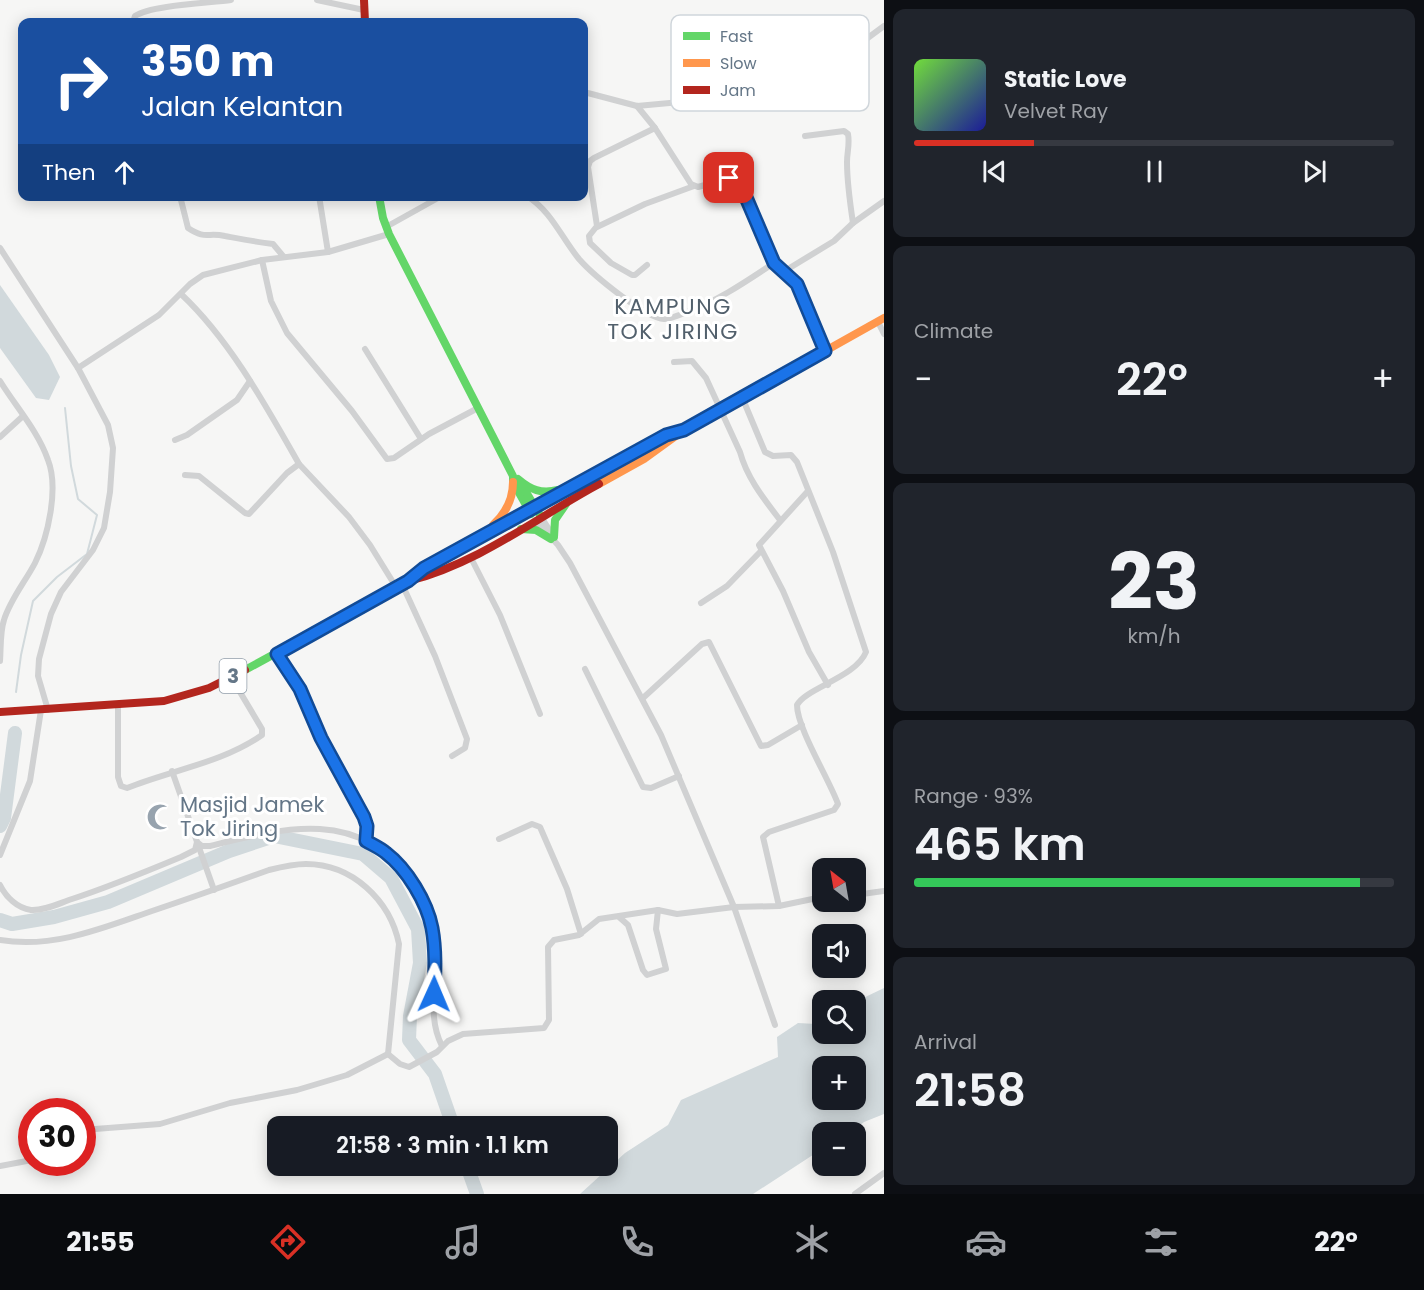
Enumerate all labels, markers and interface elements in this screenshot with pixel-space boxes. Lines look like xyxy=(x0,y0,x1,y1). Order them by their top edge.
legend xyxy=(671,15,869,111)
text: Fast xyxy=(720,25,753,48)
text: 350 m xyxy=(141,32,274,91)
icon: right xyxy=(42,42,120,120)
text: Slow xyxy=(720,52,757,75)
text: Static Love xyxy=(1004,64,1127,95)
text: Jam xyxy=(720,79,756,102)
text: Jalan Kelantan xyxy=(141,88,343,125)
text: Velvet Ray xyxy=(1004,97,1108,125)
pin xyxy=(703,152,754,203)
icon: previous xyxy=(978,155,1011,188)
icon: pause xyxy=(1138,155,1171,188)
icon: next xyxy=(1298,155,1331,188)
icon: ahead xyxy=(108,156,141,189)
text: Then xyxy=(42,157,96,188)
icon: arrive xyxy=(712,161,745,194)
district label: KAMPUNG TOK JIRING xyxy=(607,291,739,347)
text: Climate xyxy=(914,317,993,345)
text: 22° xyxy=(1116,348,1188,411)
text: − xyxy=(914,356,932,403)
text: + xyxy=(1371,356,1394,403)
text: 23 xyxy=(1108,527,1200,636)
text: km/h xyxy=(1127,622,1181,650)
road number: 3 xyxy=(220,659,246,693)
text: Range · 93% xyxy=(914,782,1033,810)
place label: Masjid Jamek Tok Jiring xyxy=(180,790,324,843)
mosque icon: Masjid Jamek Tok Jiring xyxy=(145,802,175,832)
text: 465 km xyxy=(914,813,1086,876)
north arrow xyxy=(812,858,866,912)
map controls xyxy=(812,858,866,1176)
button: sound xyxy=(812,924,866,978)
position arrow xyxy=(402,962,466,1026)
button: search xyxy=(812,990,866,1044)
text: Arrival xyxy=(914,1028,977,1056)
button: + xyxy=(812,1056,866,1110)
text: 21:58 xyxy=(914,1059,1026,1122)
speed limit sign: 30 xyxy=(18,1098,96,1176)
button: − xyxy=(812,1122,866,1176)
text: 21:58 · 3 min · 1.1 km xyxy=(336,1130,549,1161)
icon: directions xyxy=(267,1221,309,1263)
icon: music xyxy=(442,1221,484,1263)
icon: phone xyxy=(616,1221,658,1263)
icon: climate xyxy=(791,1221,833,1263)
icon: car xyxy=(965,1221,1007,1263)
icon: filters xyxy=(1140,1221,1182,1263)
text: 21:55 xyxy=(66,1223,135,1260)
text: 22° xyxy=(1314,1223,1358,1260)

